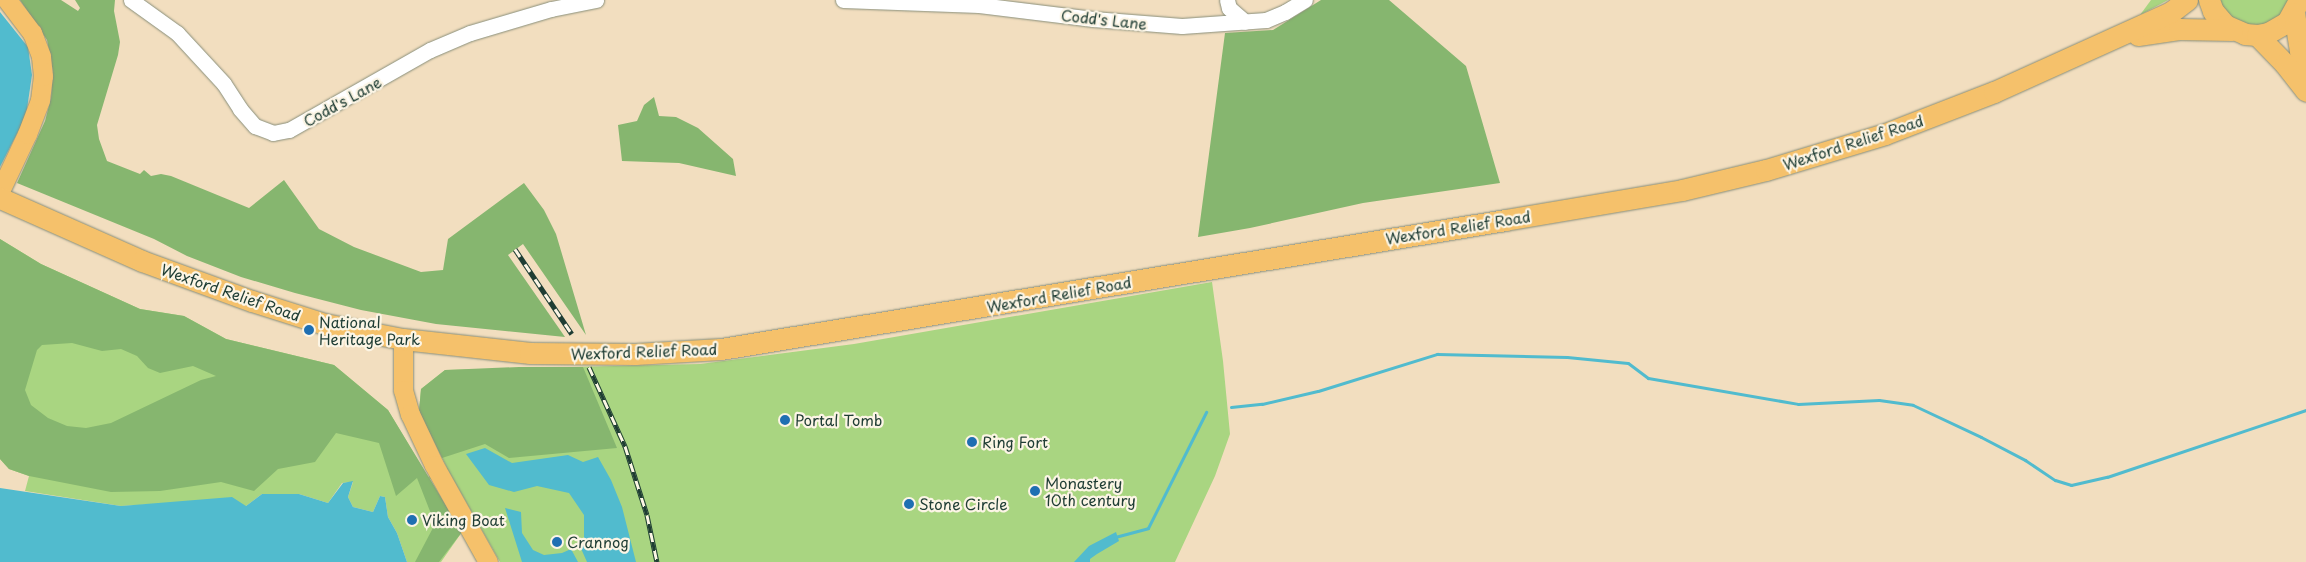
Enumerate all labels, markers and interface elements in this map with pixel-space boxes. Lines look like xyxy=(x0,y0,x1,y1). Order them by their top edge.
street label: Codd's Lane xyxy=(1060,6,1148,32)
street label: Codd's Lane xyxy=(300,72,384,130)
street label: Wexford Relief Road xyxy=(1781,111,1925,173)
street label: Wexford Relief Road xyxy=(1385,207,1531,247)
street label: Wexford Relief Road xyxy=(159,260,303,324)
street label: Wexford Relief Road xyxy=(986,273,1132,315)
place label: National Heritage Park xyxy=(319,312,420,347)
marker: National Heritage Park xyxy=(303,324,315,336)
street label: Wexford Relief Road xyxy=(571,339,717,363)
place label: Portal Tomb xyxy=(795,411,883,429)
marker: Portal Tomb xyxy=(779,414,791,426)
place label: Ring Fort xyxy=(982,433,1048,451)
marker: Ring Fort xyxy=(966,436,978,448)
place label: Monastery 10th century xyxy=(1045,473,1137,508)
marker: Monastery 10th century xyxy=(1029,485,1041,497)
place label: Stone Circle xyxy=(919,495,1008,513)
marker: Stone Circle xyxy=(903,498,915,510)
place label: Viking Boat xyxy=(422,511,506,529)
marker: Viking Boat xyxy=(406,514,418,526)
place label: Crannog xyxy=(567,533,629,551)
marker: Crannog xyxy=(551,536,563,548)

